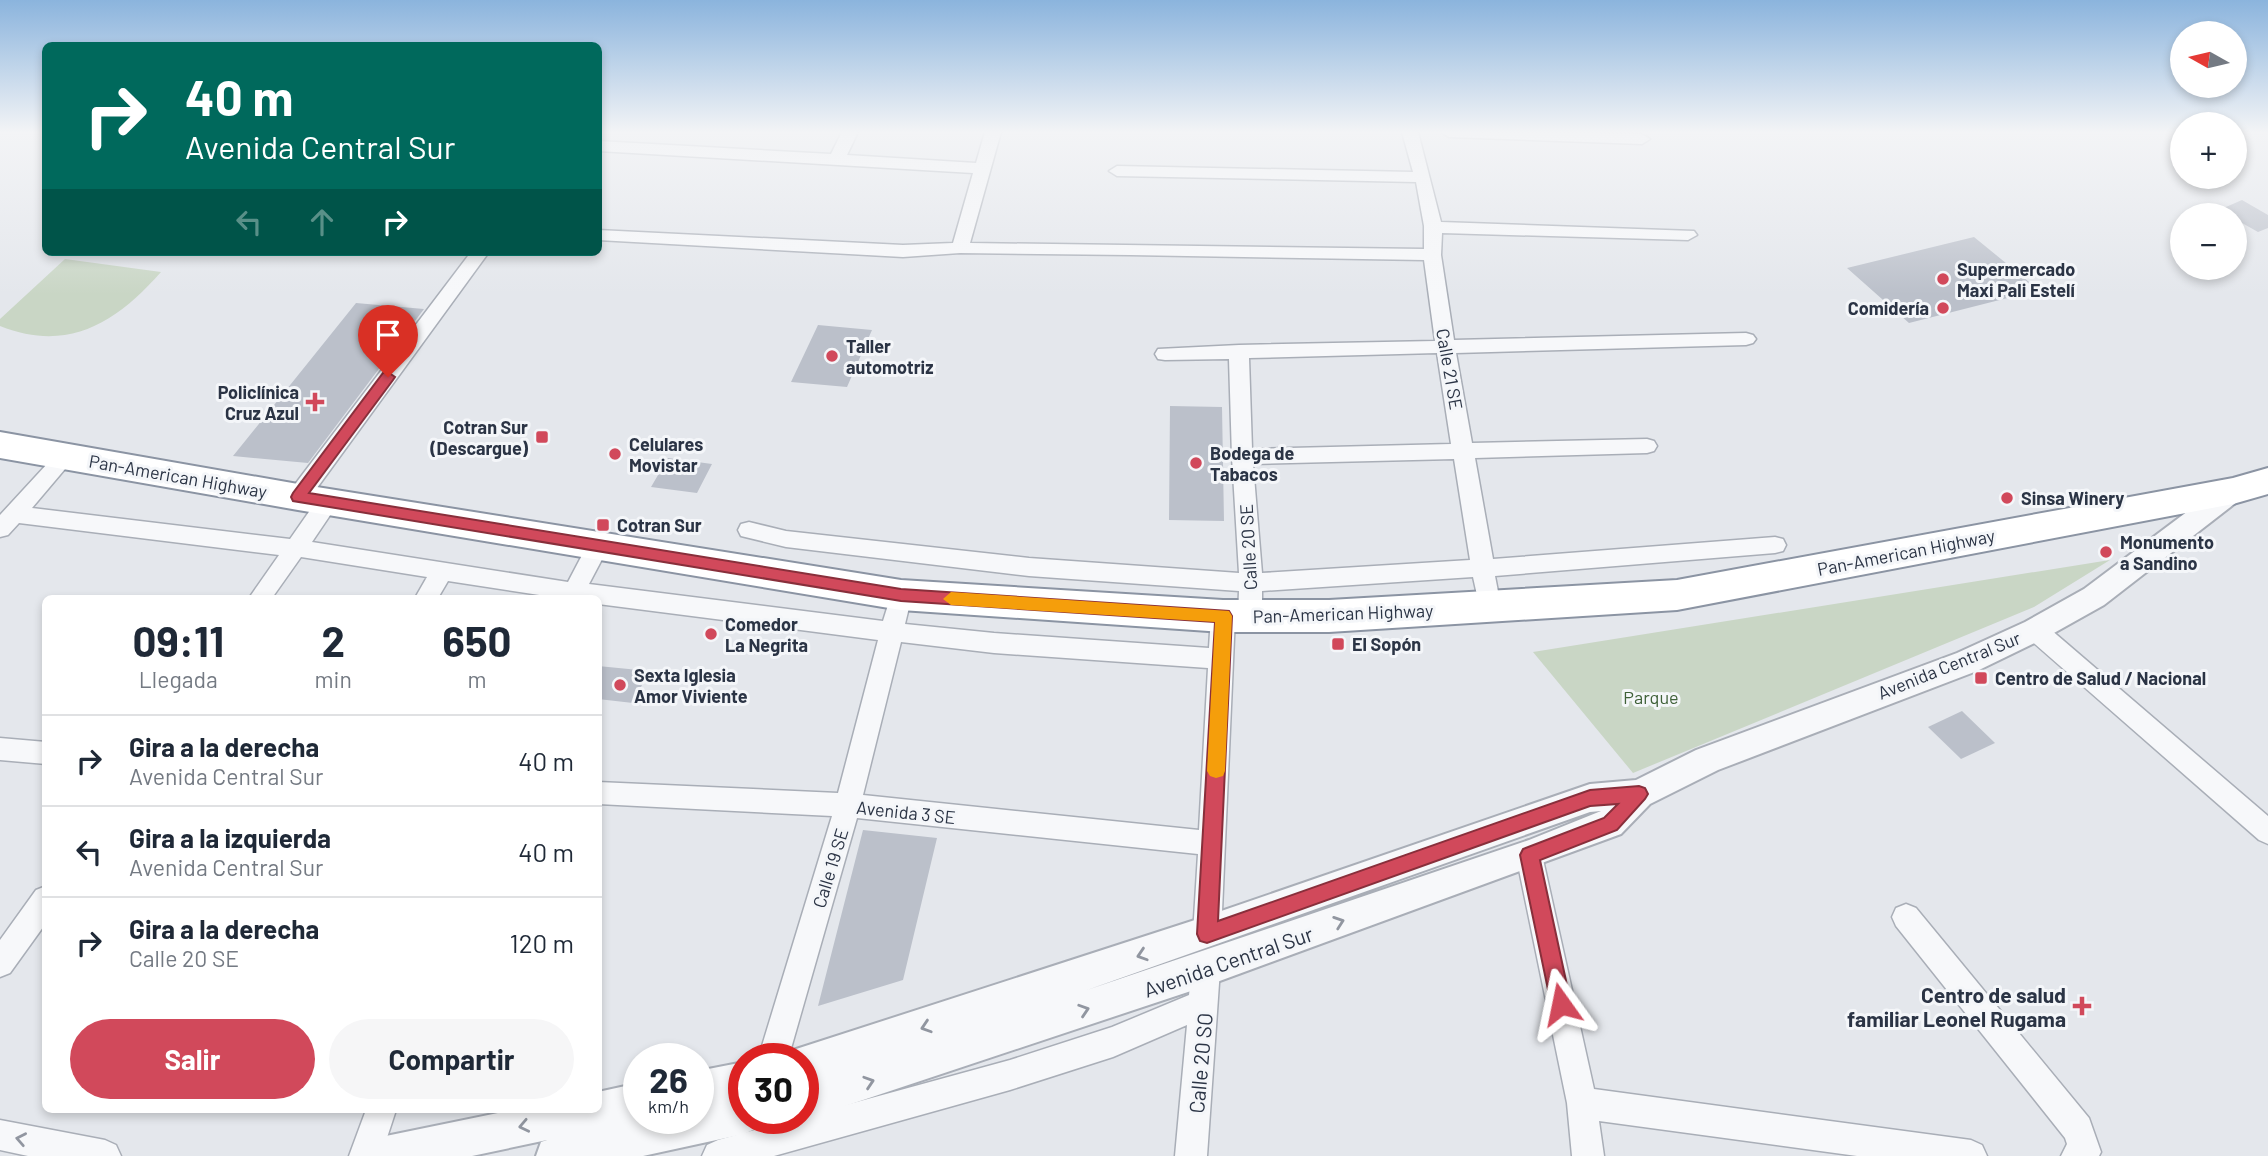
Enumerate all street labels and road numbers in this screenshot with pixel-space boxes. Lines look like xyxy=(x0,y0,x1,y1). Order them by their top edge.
street label: Calle 21 SE xyxy=(1432,327,1468,411)
street label: Pan-American Highway xyxy=(87,449,269,503)
street label: Calle 20 SE xyxy=(1235,503,1261,591)
street label: Pan-American Highway xyxy=(1815,524,1997,580)
street label: Pan-American Highway xyxy=(1252,599,1434,627)
street label: Avenida Central Sur xyxy=(1874,626,2024,704)
street label: Avenida 3 SE xyxy=(855,796,957,828)
street label: Calle 19 SE xyxy=(807,826,853,910)
street label: Avenida Central Sur xyxy=(1140,920,1316,1002)
street label: Calle 20 SO xyxy=(1183,1012,1217,1114)

